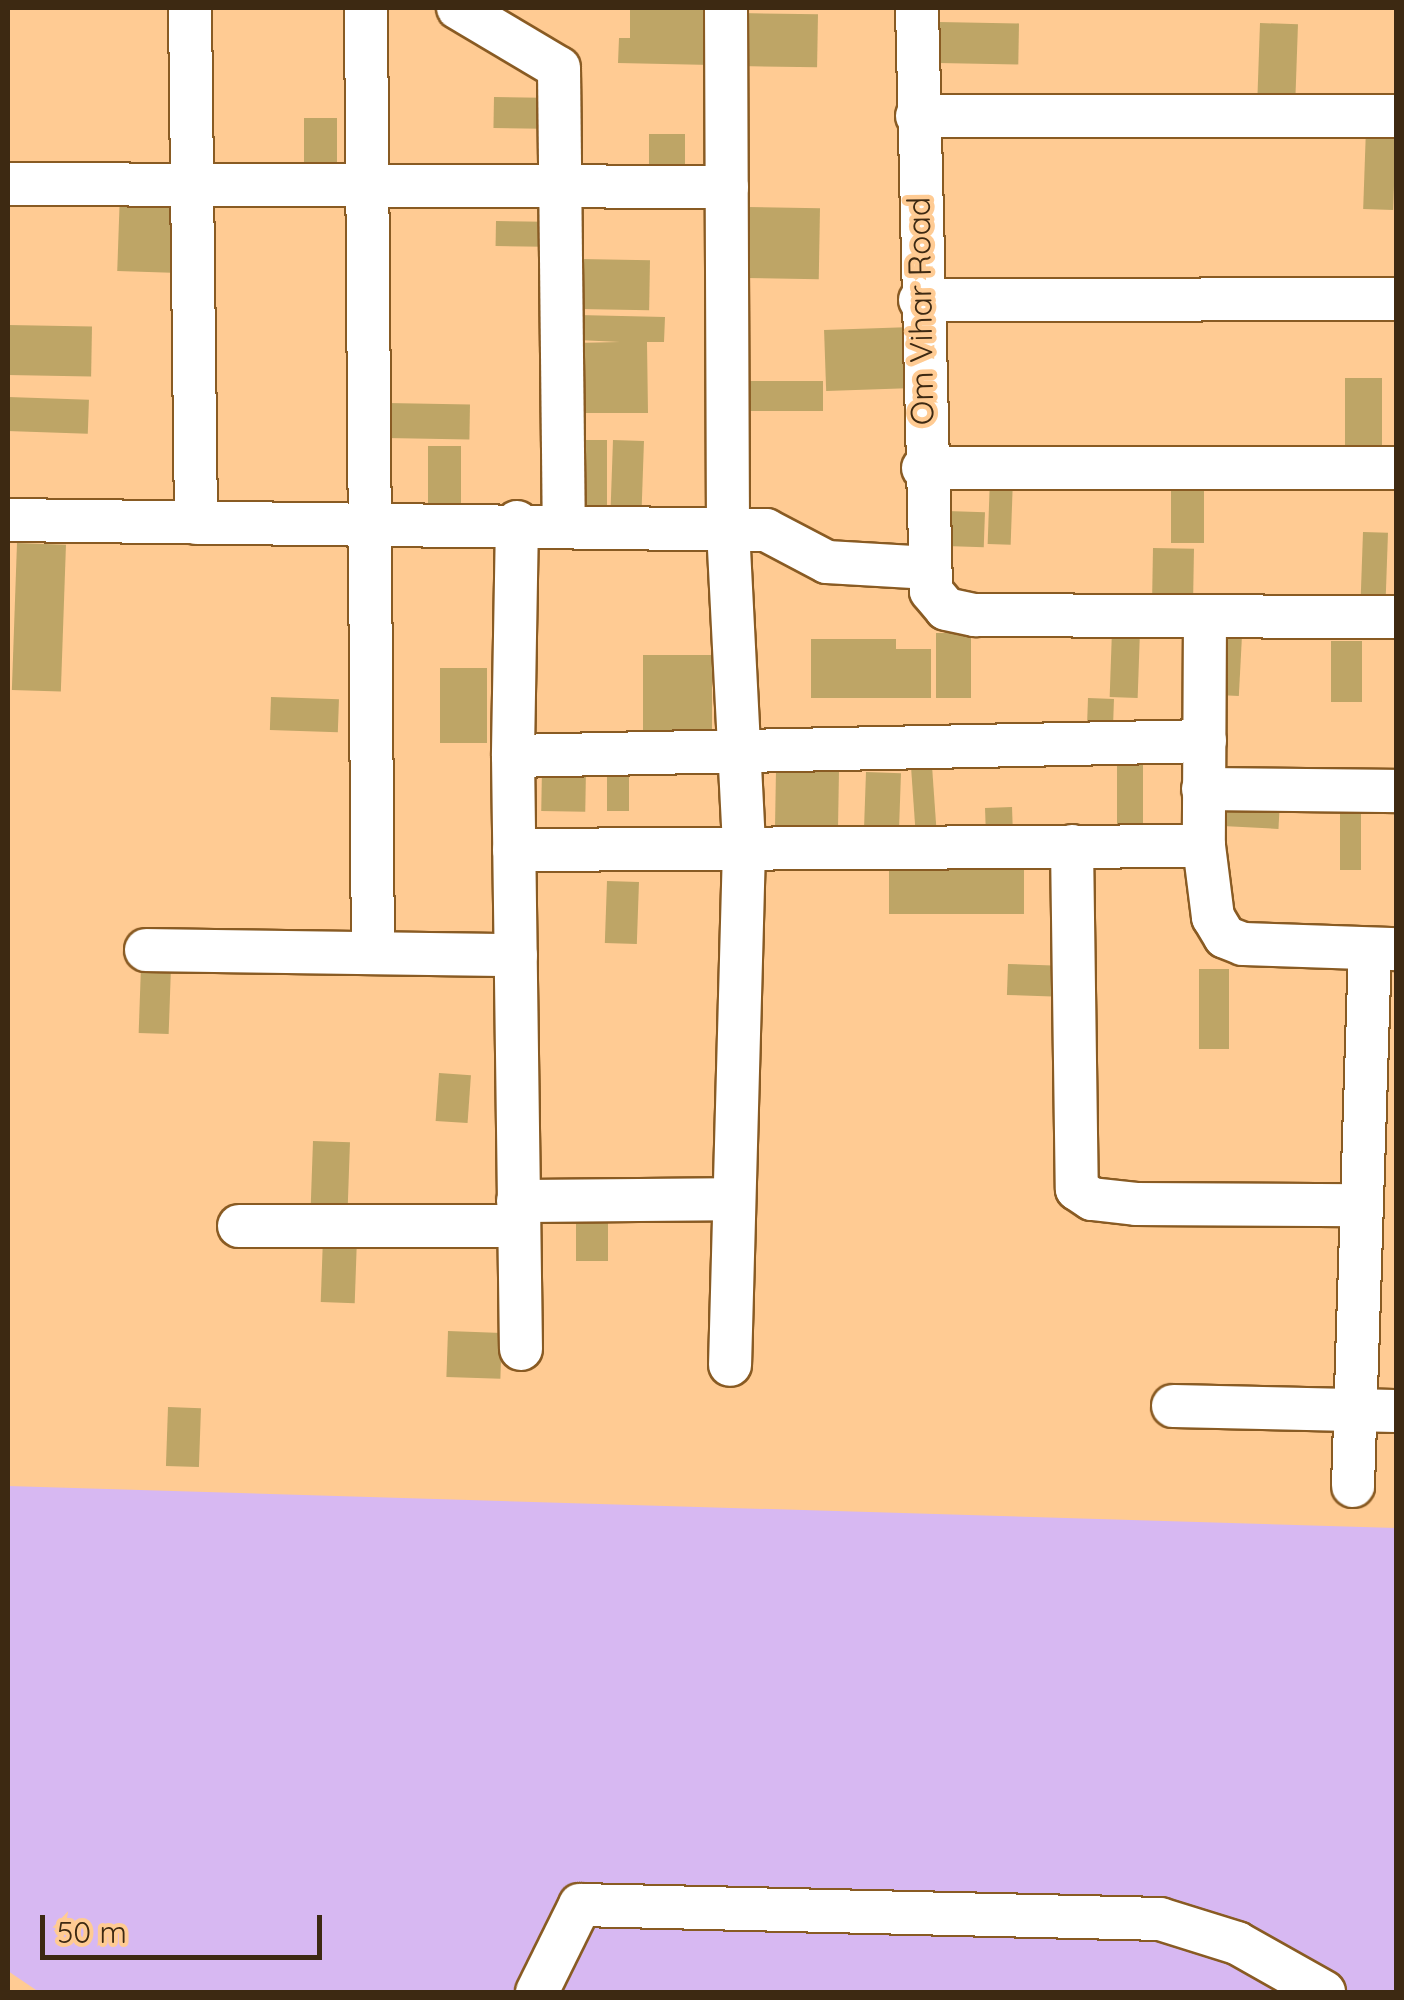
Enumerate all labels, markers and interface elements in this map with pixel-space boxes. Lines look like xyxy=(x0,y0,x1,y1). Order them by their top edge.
street label: Om Vihar Road xyxy=(899,196,941,426)
scale bar xyxy=(45,1895,328,1957)
text: 50 m xyxy=(57,1913,127,1951)

